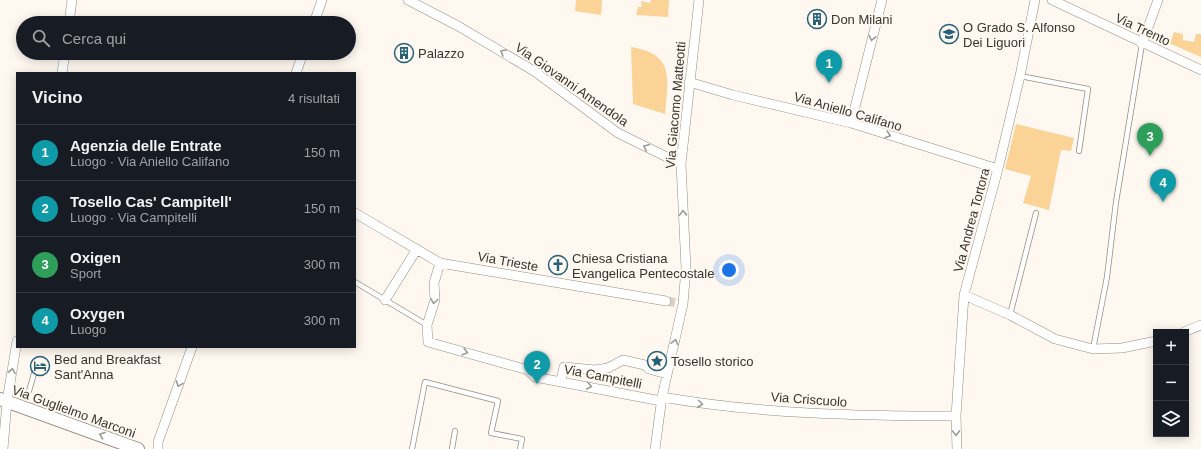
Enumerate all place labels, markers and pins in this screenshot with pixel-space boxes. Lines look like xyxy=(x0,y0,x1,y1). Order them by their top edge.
building icon: Don Milani xyxy=(806,8,828,30)
place label: Don Milani xyxy=(831,12,893,27)
place label: O Grado S. Alfonso Dei Liguori xyxy=(963,20,1075,50)
school or university icon: O Grado S. Alfonso Dei Liguori xyxy=(938,23,960,45)
building icon: Palazzo xyxy=(393,42,415,64)
place label: Palazzo xyxy=(418,46,464,61)
pin: 1 xyxy=(816,50,842,83)
pin: 3 xyxy=(1137,123,1163,156)
pin: 4 xyxy=(1150,169,1176,202)
place label: Chiesa Cristiana Evangelica Pentecostale xyxy=(572,251,714,281)
church icon: Chiesa Cristiana Evangelica Pentecostale xyxy=(547,254,569,276)
place icon: Tosello storico xyxy=(646,350,668,372)
pin: 2 xyxy=(524,351,550,384)
place label: Bed and Breakfast Sant'Anna xyxy=(54,352,161,382)
place label: Tosello storico xyxy=(671,354,753,369)
hotel icon: Bed and Breakfast Sant'Anna xyxy=(29,355,51,377)

